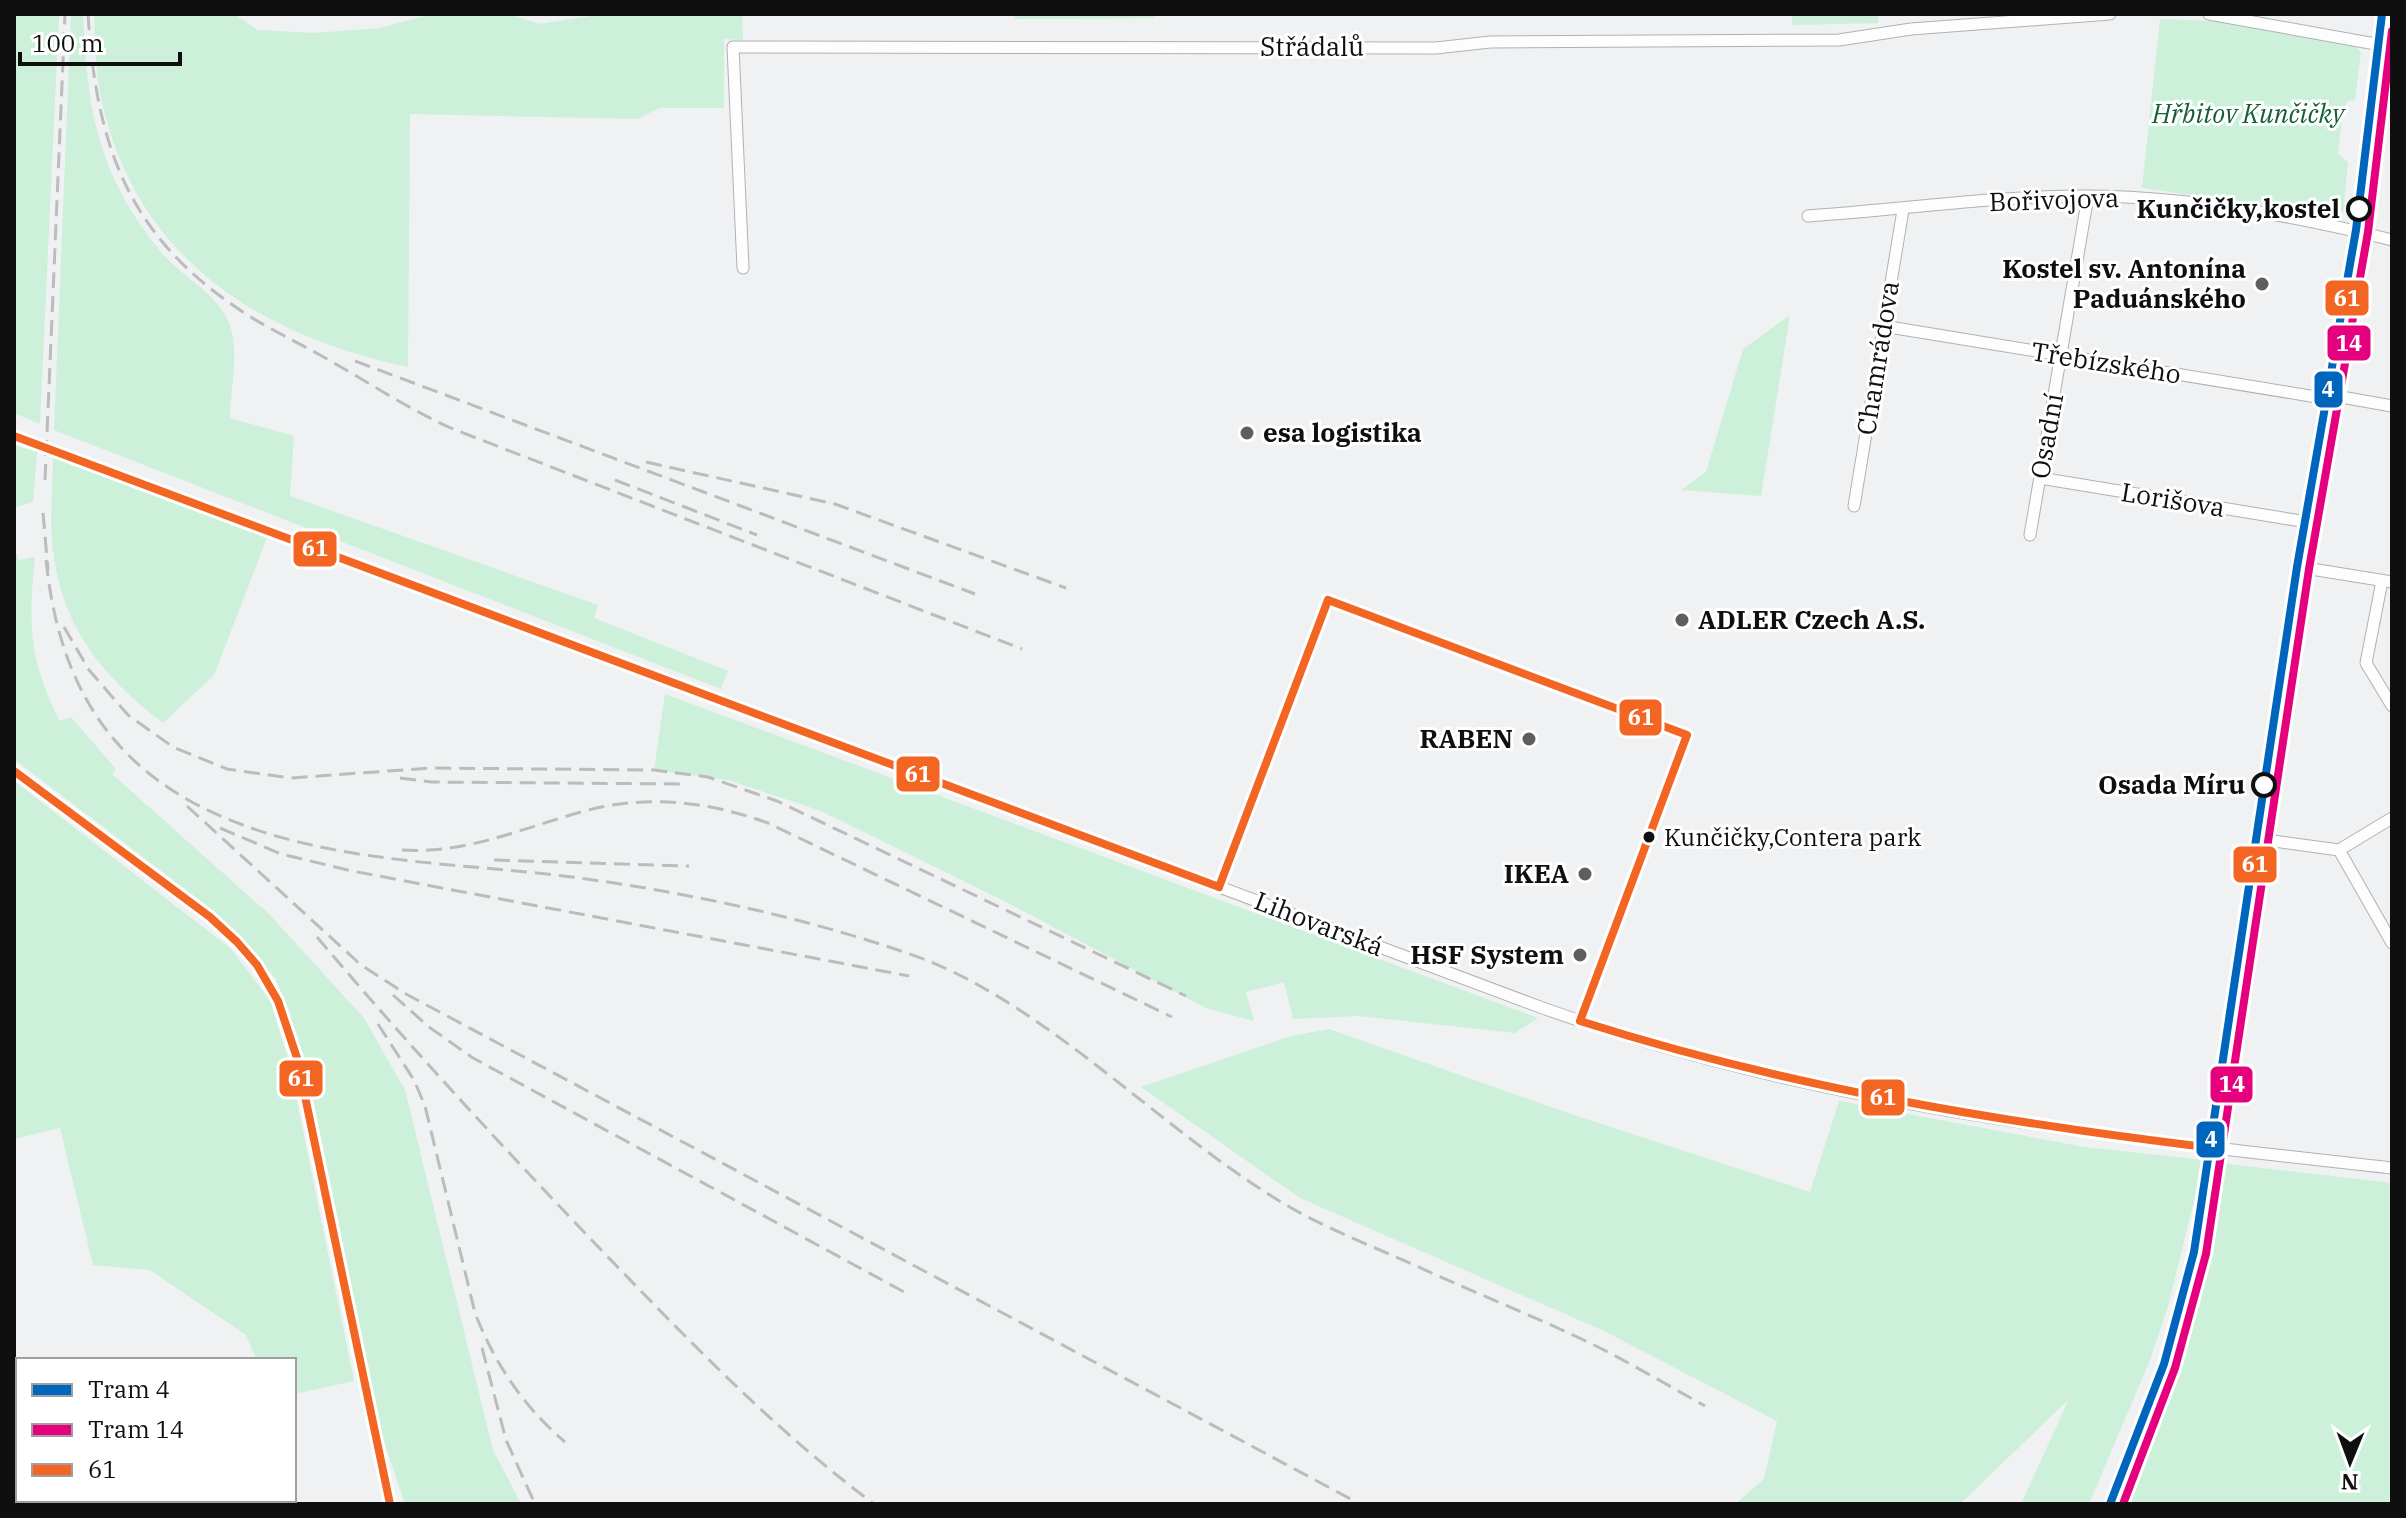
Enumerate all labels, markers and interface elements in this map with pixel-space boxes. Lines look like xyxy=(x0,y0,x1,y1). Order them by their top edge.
scale bar xyxy=(20,16,180,66)
text: 100 m xyxy=(32,27,104,59)
street label: Střádalů xyxy=(1260,29,1364,63)
park label: Hřbitov Kunčičky xyxy=(2151,96,2346,130)
street label: Bořivojova xyxy=(1988,180,2120,218)
place label: Kunčičky,kostel xyxy=(2137,191,2340,225)
marker: Kunčičky,kostel xyxy=(2347,197,2371,221)
place label: Kostel sv. Antonína Paduánského xyxy=(2002,251,2246,315)
marker: Kostel sv. Antonína Paduánského xyxy=(2253,275,2271,293)
street label: Chamrádova xyxy=(1848,278,1906,437)
line badge: 61 xyxy=(2324,279,2370,317)
text: 61 xyxy=(2334,283,2360,312)
line badge: 14 xyxy=(2326,324,2372,362)
text: 14 xyxy=(2336,328,2362,357)
street label: Třebízského xyxy=(2029,333,2183,391)
line badge: 4 xyxy=(2313,370,2344,409)
text: 4 xyxy=(2321,374,2335,403)
street label: Osadní xyxy=(2022,390,2070,481)
place label: esa logistika xyxy=(1263,415,1422,449)
marker: esa logistika xyxy=(1238,424,1256,442)
street label: Lorišova xyxy=(2119,474,2227,524)
line badge: 61 xyxy=(292,530,338,568)
text: 61 xyxy=(302,533,328,562)
place label: ADLER Czech A.S. xyxy=(1698,602,1925,636)
marker: ADLER Czech A.S. xyxy=(1673,611,1691,629)
line badge: 61 xyxy=(1618,698,1663,737)
text: 61 xyxy=(1628,702,1654,731)
place label: RABEN xyxy=(1419,721,1513,755)
marker: RABEN xyxy=(1520,730,1538,748)
line badge: 61 xyxy=(895,755,941,793)
text: 61 xyxy=(905,759,931,788)
place label: Osada Míru xyxy=(2098,767,2245,801)
marker: Osada Míru xyxy=(2252,773,2276,797)
place label: Kunčičky,Contera park xyxy=(1664,821,1921,853)
marker: Kunčičky,Contera park xyxy=(1641,829,1657,845)
line badge: 61 xyxy=(2232,845,2278,884)
text: 61 xyxy=(2242,849,2268,878)
place label: IKEA xyxy=(1504,856,1569,890)
marker: IKEA xyxy=(1576,865,1594,883)
street label: Lihovarská xyxy=(1250,883,1389,963)
place label: HSF System xyxy=(1410,937,1564,971)
marker: HSF System xyxy=(1571,946,1589,964)
line badge: 61 xyxy=(278,1059,324,1098)
text: 61 xyxy=(288,1063,314,1092)
line badge: 14 xyxy=(2209,1065,2254,1104)
text: 14 xyxy=(2219,1069,2245,1098)
line badge: 61 xyxy=(1860,1078,1906,1117)
text: 61 xyxy=(1870,1082,1896,1111)
line badge: 4 xyxy=(2195,1120,2226,1159)
text: 4 xyxy=(2204,1124,2218,1153)
legend xyxy=(16,1358,296,1502)
text: Tram 4 xyxy=(88,1373,170,1405)
text: Tram 14 xyxy=(88,1413,184,1445)
north arrow xyxy=(2310,1422,2390,1502)
text: 61 xyxy=(88,1453,117,1485)
text: N xyxy=(2341,1468,2359,1497)

